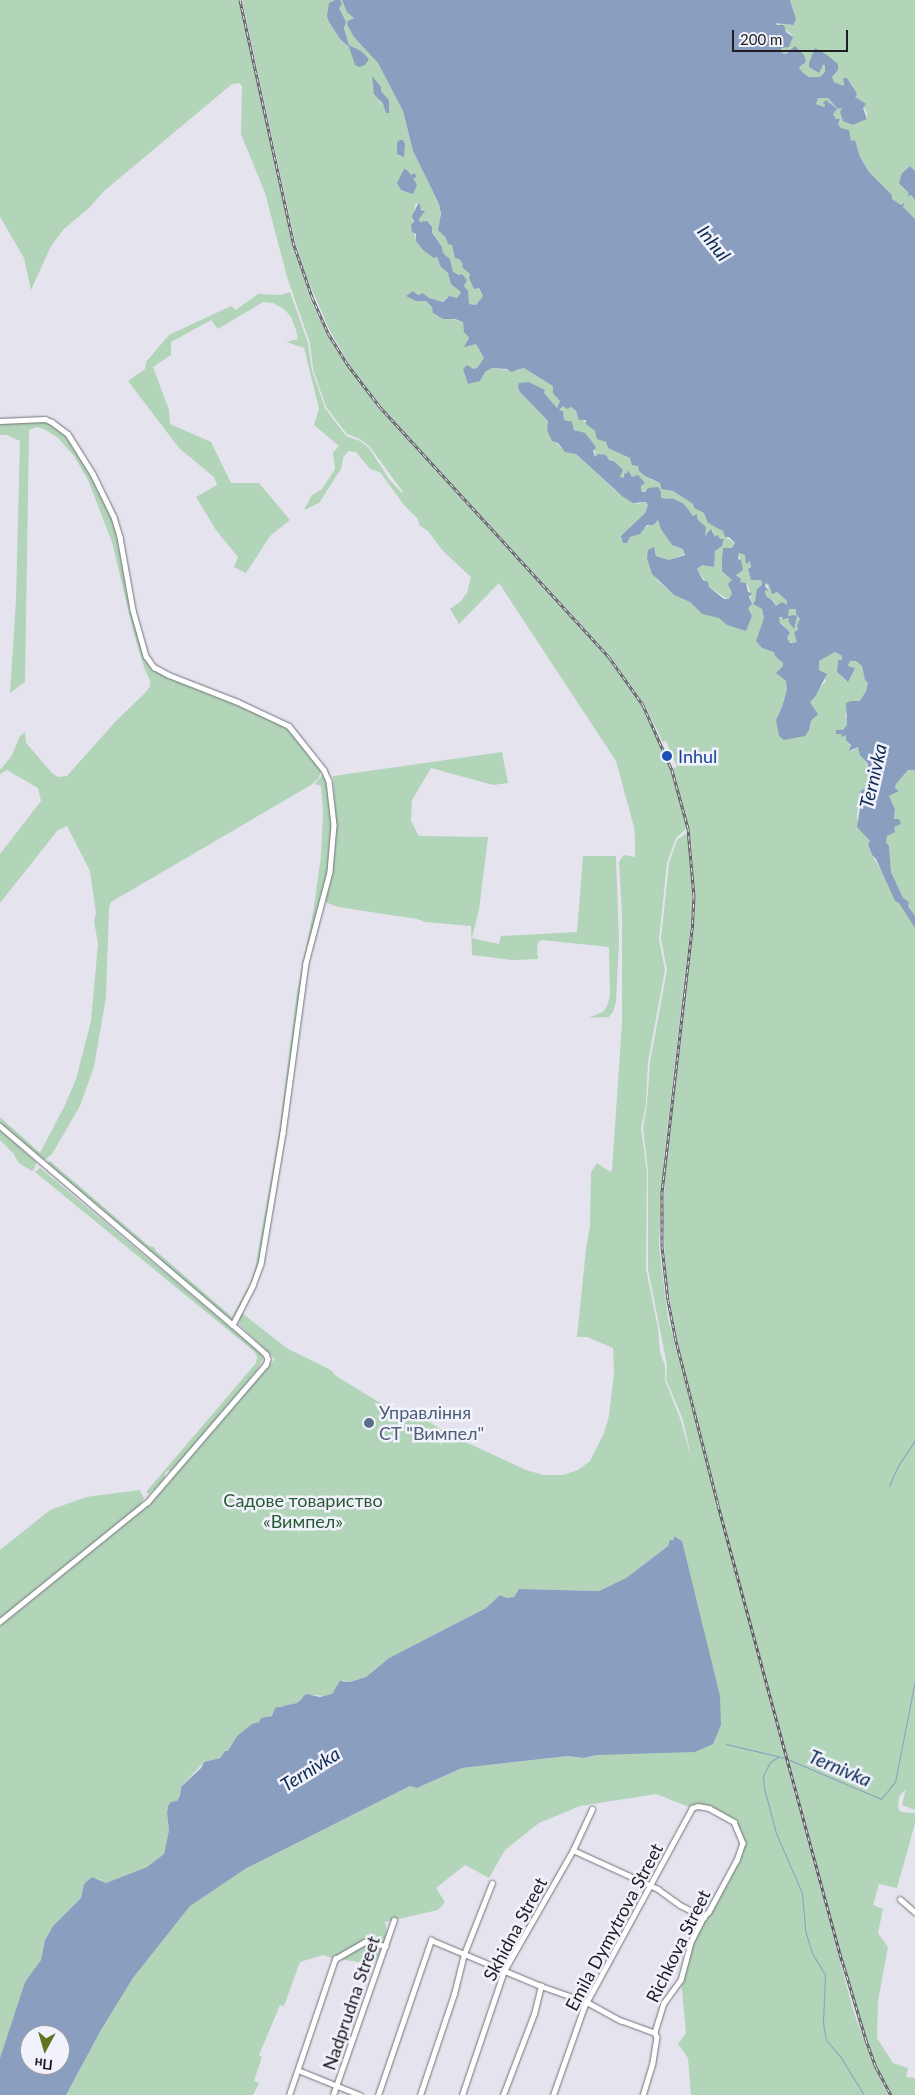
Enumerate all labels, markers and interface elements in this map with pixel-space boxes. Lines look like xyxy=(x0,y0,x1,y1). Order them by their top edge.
scale bar xyxy=(735,20,851,52)
text: 200 m xyxy=(740,30,782,48)
water label: Inhul xyxy=(693,220,735,266)
water label: Ternivka xyxy=(855,741,891,811)
place label: Inhul xyxy=(678,745,717,767)
marker: Inhul xyxy=(660,749,674,763)
place label: Управління СТ "Вимпел" xyxy=(379,1402,484,1445)
marker: Управління СТ "Вимпел" xyxy=(363,1417,375,1429)
park label: Садове товариство «Вимпел» xyxy=(223,1490,383,1532)
water label: Ternivka xyxy=(276,1742,344,1796)
water label: Ternivka xyxy=(805,1745,875,1791)
street label: Emila Dymytrova Street xyxy=(561,1840,667,2014)
street label: Skhidna Street xyxy=(479,1874,551,1984)
street label: Richkova Street xyxy=(641,1886,715,2006)
street label: Nadprudna Street xyxy=(318,1933,384,2073)
north arrow xyxy=(20,2025,70,2075)
text: Пн xyxy=(33,2055,53,2074)

